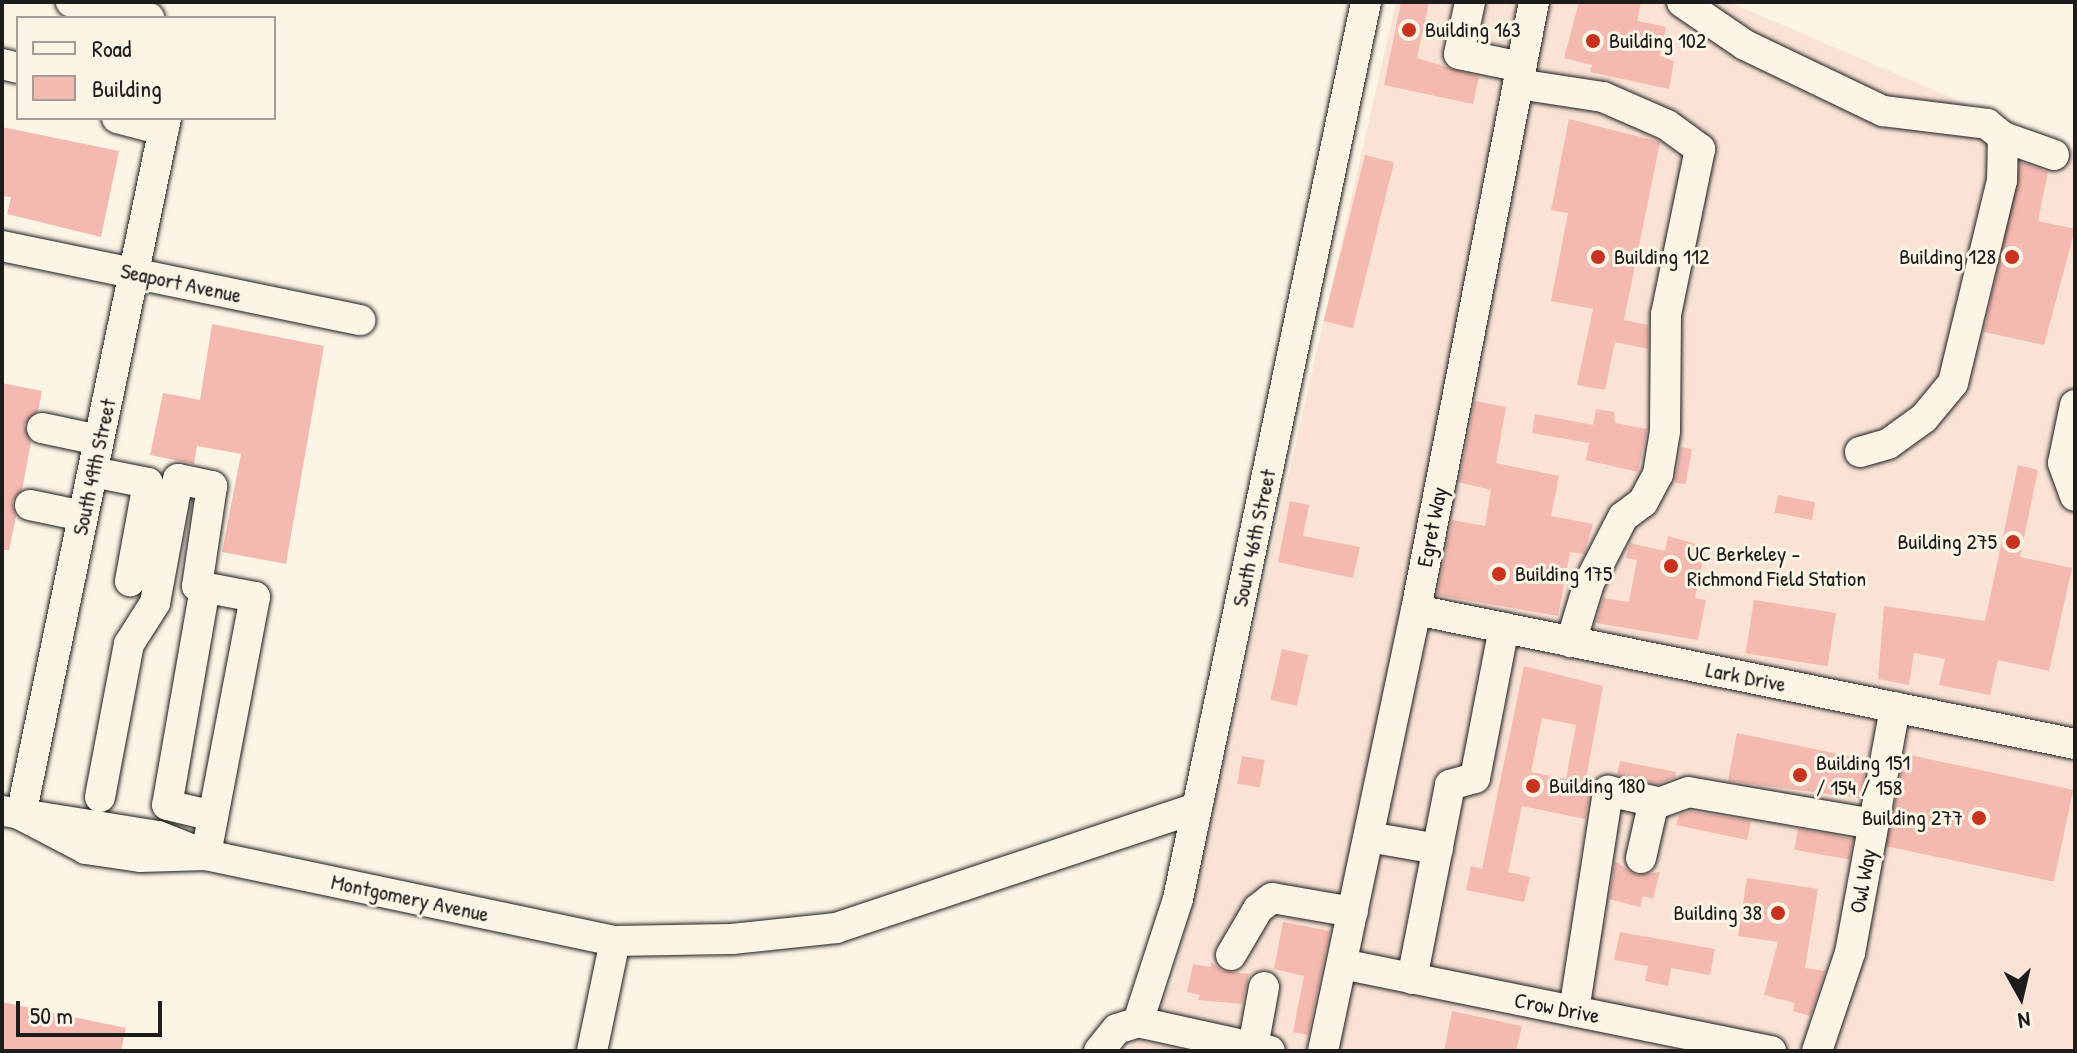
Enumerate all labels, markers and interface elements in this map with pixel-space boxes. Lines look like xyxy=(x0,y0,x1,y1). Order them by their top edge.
legend xyxy=(16,16,276,120)
place label: Building 163 xyxy=(1425,17,1521,43)
marker: Building 163 xyxy=(1400,21,1418,39)
place label: Building 102 xyxy=(1609,28,1706,54)
text: Road xyxy=(92,32,131,64)
marker: Building 102 xyxy=(1584,32,1602,50)
text: Building xyxy=(92,72,162,104)
place label: Building 112 xyxy=(1614,244,1709,270)
place label: Building 128 xyxy=(1899,244,1996,270)
marker: Building 112 xyxy=(1589,248,1607,266)
marker: Building 128 xyxy=(2003,248,2021,266)
street label: Seaport Avenue xyxy=(118,257,244,309)
street label: South 49th Street xyxy=(67,396,121,538)
street label: South 46th Street xyxy=(1227,467,1281,609)
street label: Egret Way xyxy=(1411,485,1453,569)
place label: Building 275 xyxy=(1897,529,1997,555)
marker: Building 275 xyxy=(2004,533,2022,551)
place label: UC Berkeley - Richmond Field Station xyxy=(1687,540,1866,592)
marker: UC Berkeley - Richmond Field Station xyxy=(1662,557,1680,575)
place label: Building 175 xyxy=(1515,561,1612,587)
marker: Building 175 xyxy=(1490,565,1508,583)
street label: Lark Drive xyxy=(1704,656,1788,698)
place label: Building 151 / 154 / 158 xyxy=(1816,749,1910,800)
marker: Building 151 / 154 / 158 xyxy=(1791,766,1809,784)
place label: Building 180 xyxy=(1549,773,1645,799)
marker: Building 180 xyxy=(1524,777,1542,795)
place label: Building 277 xyxy=(1862,805,1963,831)
marker: Building 277 xyxy=(1970,809,1988,827)
street label: Owl Way xyxy=(1844,847,1882,915)
street label: Montgomery Avenue xyxy=(329,868,491,928)
place label: Building 38 xyxy=(1674,900,1762,926)
marker: Building 38 xyxy=(1769,904,1787,922)
north arrow xyxy=(1981,957,2061,1037)
scale bar xyxy=(20,985,166,1035)
street label: Crow Drive xyxy=(1512,987,1602,1029)
text: 50 m xyxy=(30,999,73,1031)
text: N xyxy=(2016,1005,2032,1036)

